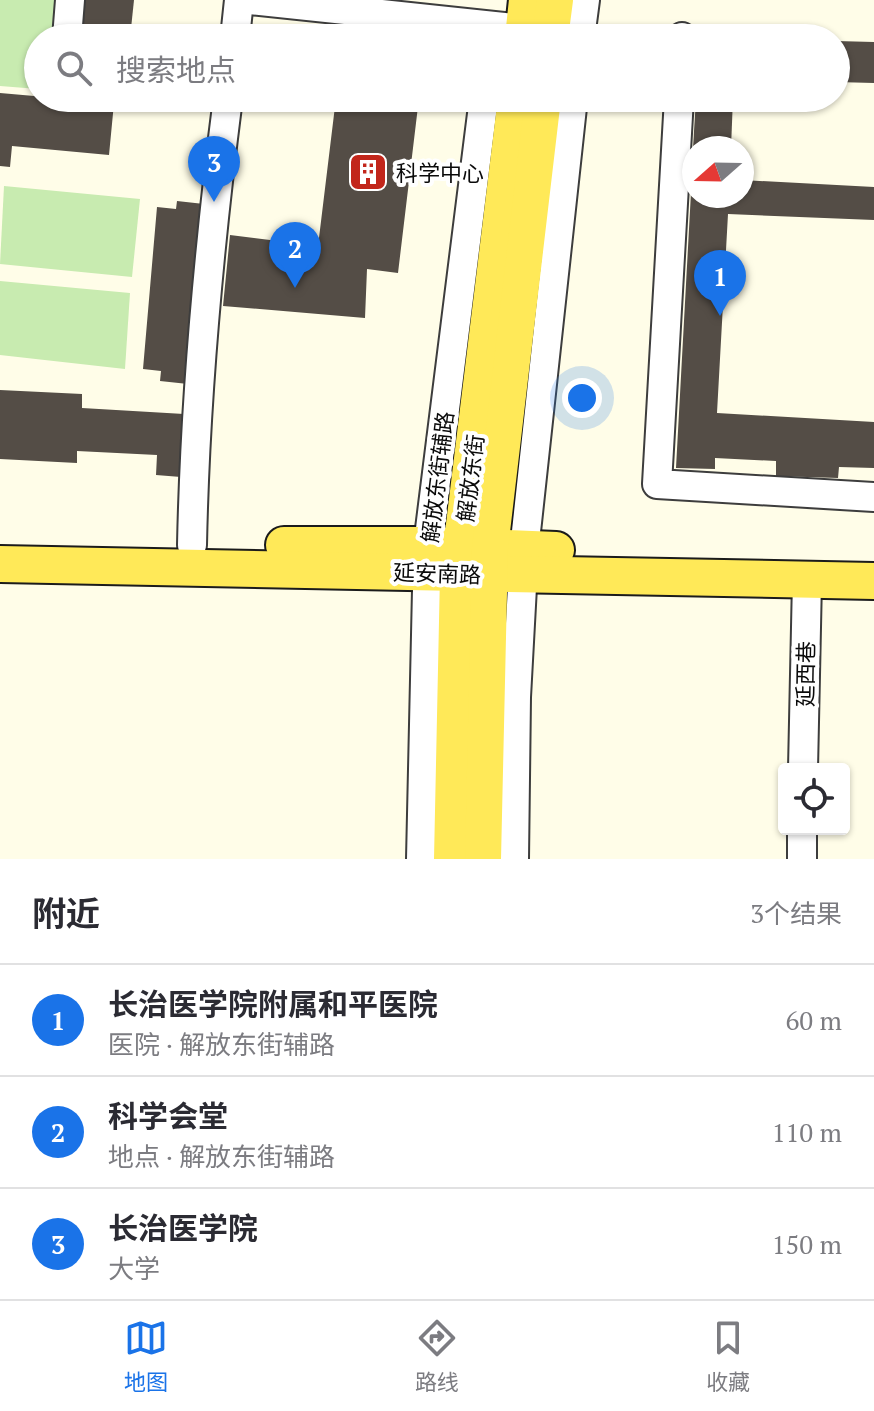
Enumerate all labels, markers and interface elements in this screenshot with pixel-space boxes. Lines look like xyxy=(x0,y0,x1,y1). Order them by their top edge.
search box xyxy=(24,24,850,112)
icon: search xyxy=(52,46,96,90)
text: 搜索地点 xyxy=(116,50,236,90)
pin: 3 xyxy=(188,136,240,202)
north arrow xyxy=(682,136,754,208)
building icon: 科学中心 xyxy=(347,151,389,193)
place label: 科学中心 xyxy=(396,158,484,187)
pin: 2 xyxy=(269,222,321,288)
pin: 1 xyxy=(694,250,746,316)
your location xyxy=(562,378,602,418)
street label: 解放东街辅路 xyxy=(415,410,459,544)
street label: 解放东街 xyxy=(450,433,490,523)
street label: 延安南路 xyxy=(393,557,481,589)
street label: 延西巷 xyxy=(790,641,820,707)
map controls xyxy=(778,763,850,835)
button: locate xyxy=(778,763,850,835)
text: 附近 xyxy=(32,891,100,936)
text: 3个结果 xyxy=(750,896,842,930)
text: 长治医学院附属和平医院 xyxy=(108,984,438,1024)
text: 1 xyxy=(51,1003,65,1037)
text: 60 m xyxy=(786,1003,842,1037)
text: 医院 · 解放东街辅路 xyxy=(108,1027,335,1061)
text: 科学会堂 xyxy=(108,1096,228,1136)
text: 2 xyxy=(51,1115,65,1149)
text: 110 m xyxy=(772,1115,842,1149)
text: 地点 · 解放东街辅路 xyxy=(108,1139,335,1173)
text: 长治医学院 xyxy=(108,1208,258,1248)
text: 3 xyxy=(51,1227,65,1261)
text: 150 m xyxy=(772,1227,842,1261)
text: 大学 xyxy=(108,1251,160,1285)
tab: 地图 xyxy=(124,1316,168,1396)
tab: 路线 xyxy=(415,1316,459,1396)
tab: 收藏 xyxy=(706,1316,750,1396)

